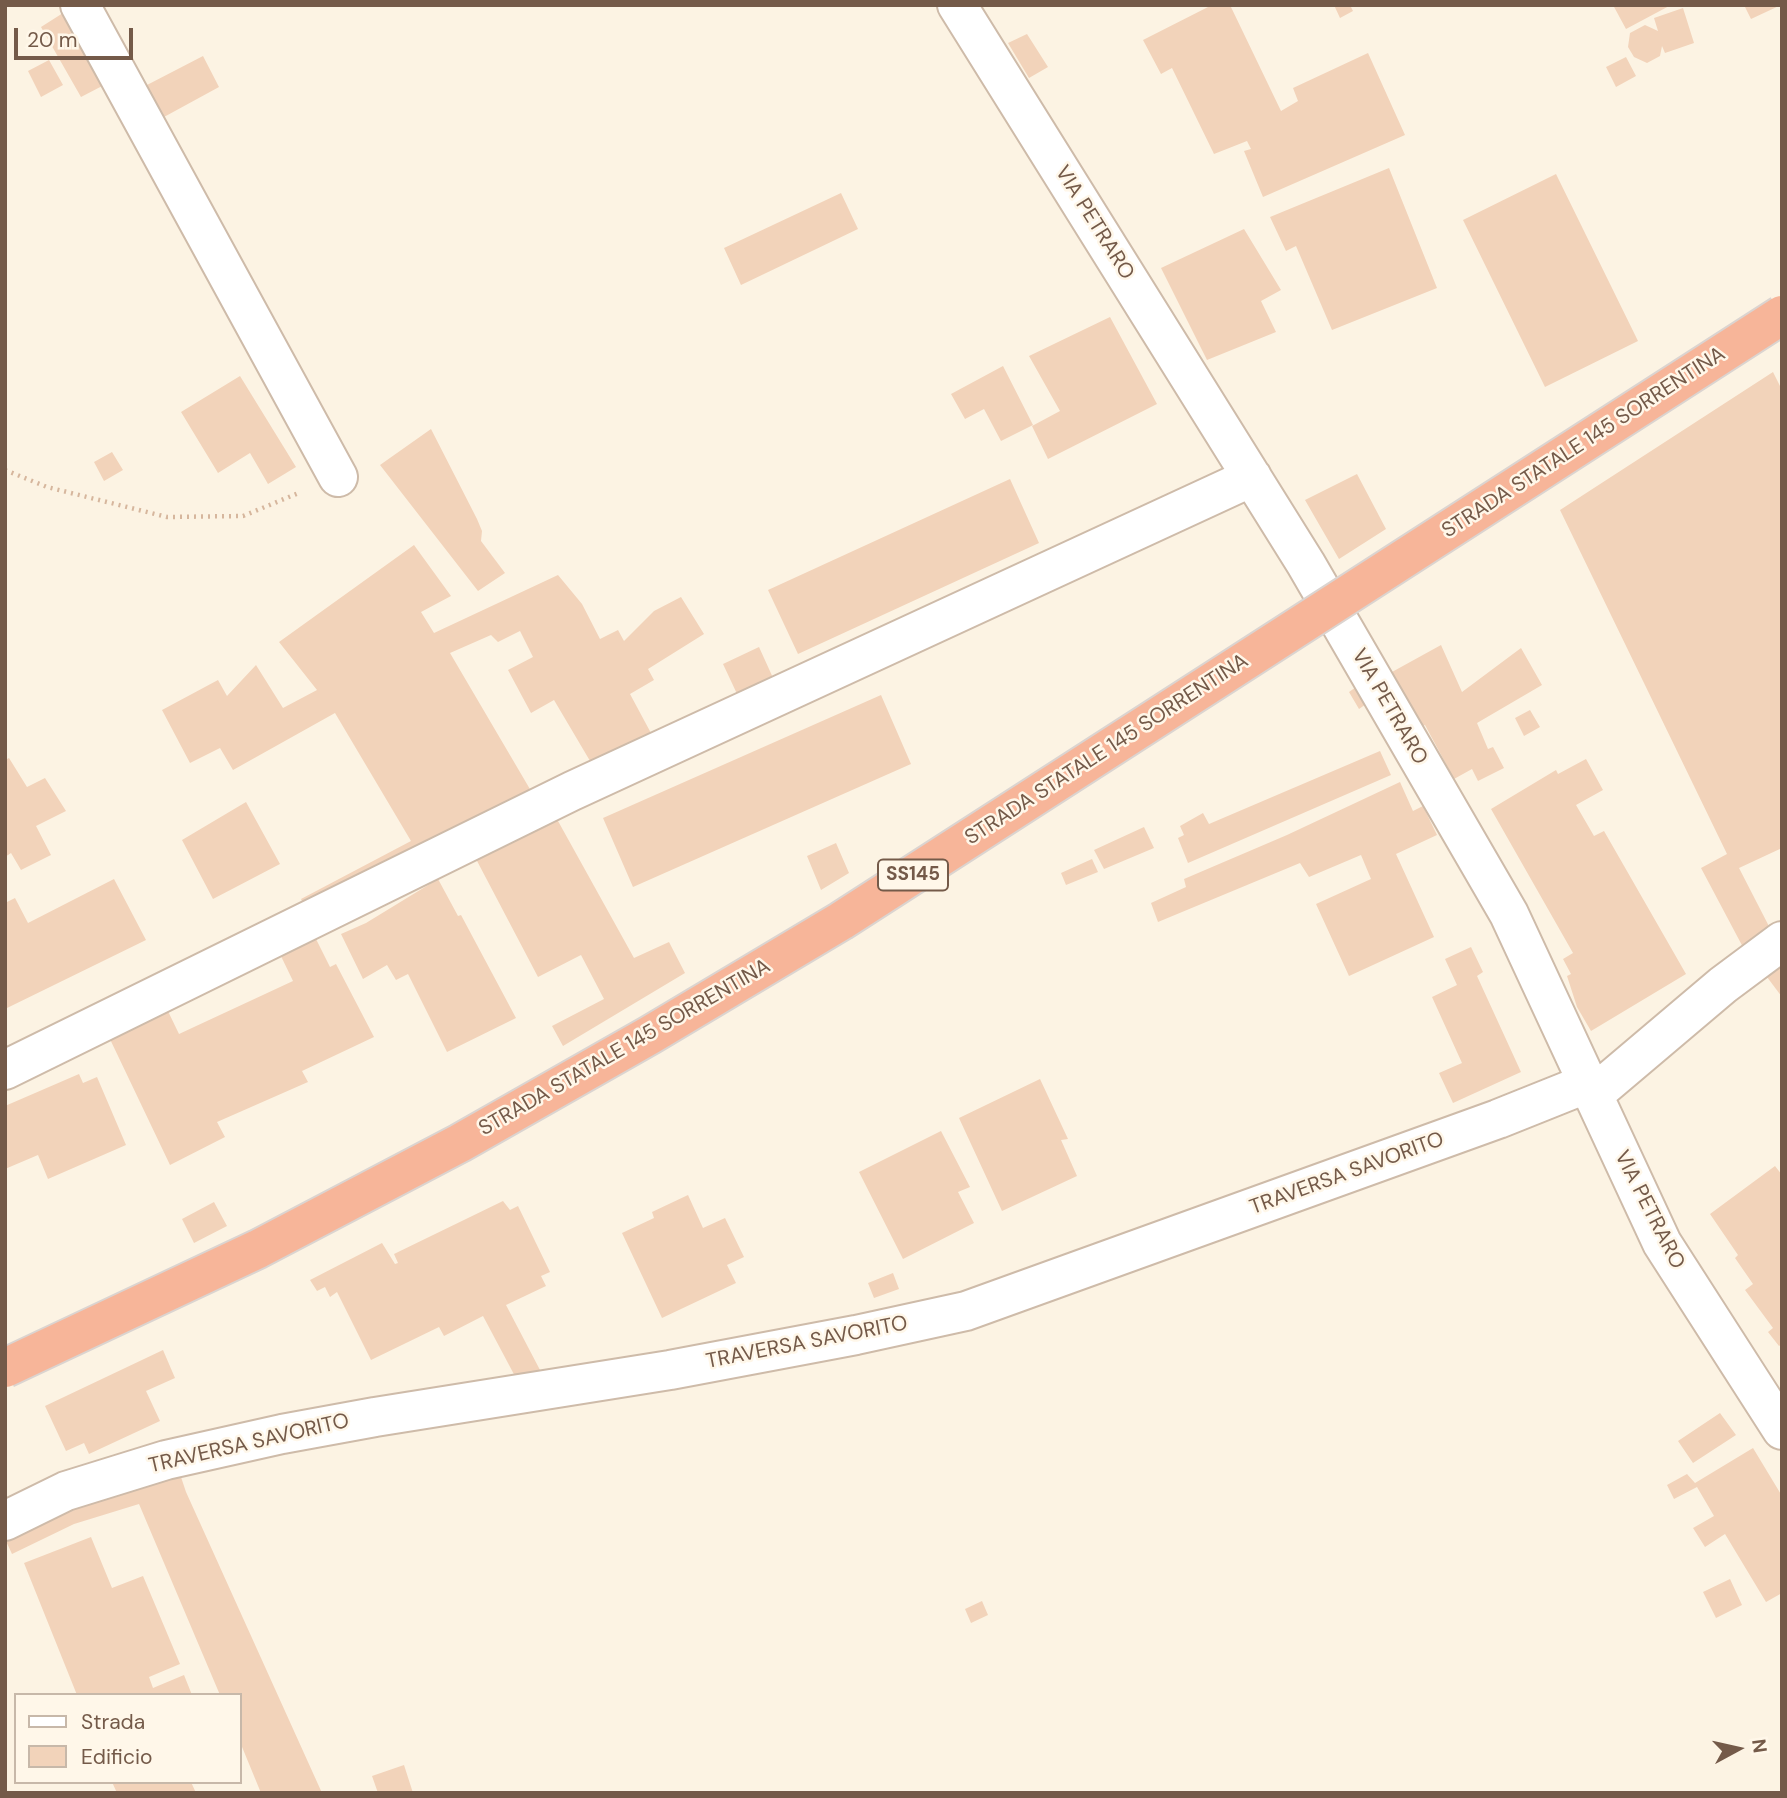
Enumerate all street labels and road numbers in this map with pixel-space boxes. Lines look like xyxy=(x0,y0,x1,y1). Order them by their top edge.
street label: VIA PETRARO xyxy=(1049,161,1139,285)
street label: STRADA STATALE 145 SORRENTINA xyxy=(1438,342,1730,544)
street label: VIA PETRARO xyxy=(1346,645,1432,769)
street label: STRADA STATALE 145 SORRENTINA xyxy=(961,649,1253,851)
road number: SS145 xyxy=(878,860,948,890)
street label: STRADA STATALE 145 SORRENTINA xyxy=(475,954,775,1142)
street label: TRAVERSA SAVORITO xyxy=(1246,1127,1448,1221)
street label: VIA PETRARO xyxy=(1608,1147,1690,1273)
street label: TRAVERSA SAVORITO xyxy=(704,1311,910,1375)
street label: TRAVERSA SAVORITO xyxy=(146,1409,352,1479)

